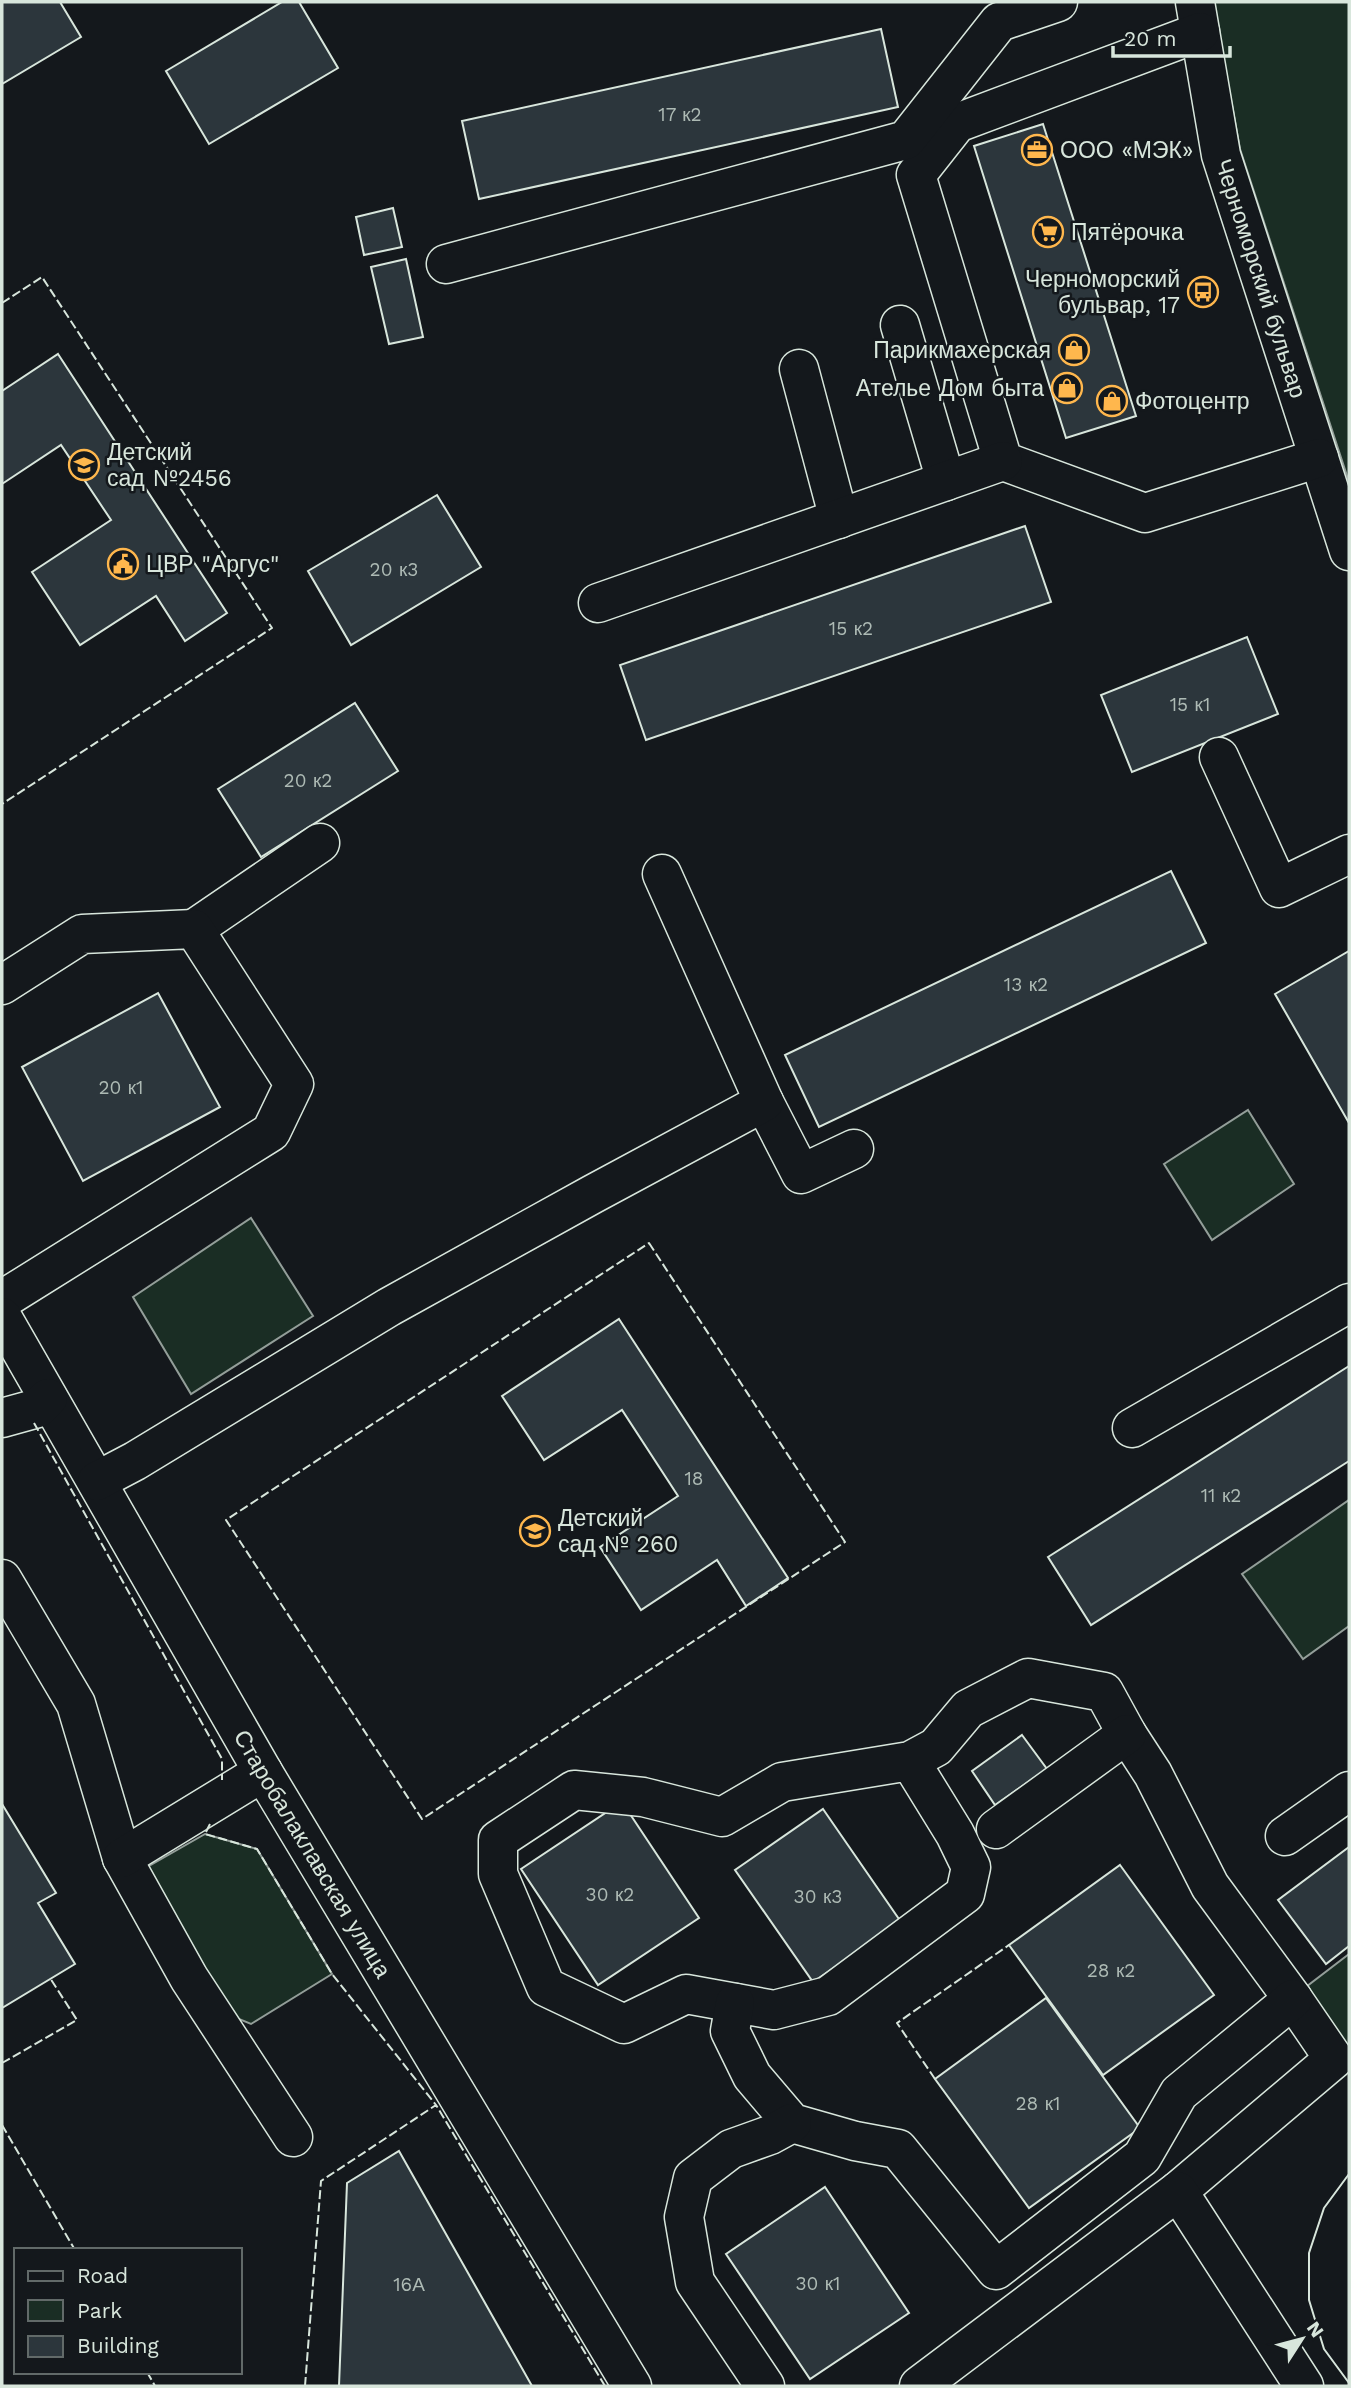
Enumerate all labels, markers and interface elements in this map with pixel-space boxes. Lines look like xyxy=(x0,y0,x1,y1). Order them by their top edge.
scale bar xyxy=(1113,14,1230,58)
text: 20 m xyxy=(1124,26,1176,51)
house number: 17 к2 xyxy=(658,103,702,126)
office icon: ООО «МЭК» xyxy=(1020,133,1054,167)
place label: ООО «МЭК» xyxy=(1060,137,1193,164)
street label: Черноморский бульвар xyxy=(1210,156,1312,401)
supermarket icon: Пятёрочка xyxy=(1031,215,1065,249)
place label: Пятёрочка xyxy=(1071,219,1184,246)
place label: Черноморский бульвар, 17 xyxy=(1025,266,1180,319)
bus stop icon: Черноморский бульвар, 17 xyxy=(1186,275,1220,309)
shop icon: Парикмахерская xyxy=(1057,333,1091,367)
place label: Парикмахерская xyxy=(873,337,1051,364)
shop icon: Ателье Дом быта xyxy=(1050,371,1084,405)
place label: Ателье Дом быта xyxy=(856,375,1044,402)
shop icon: Фотоцентр xyxy=(1095,384,1129,418)
place label: Фотоцентр xyxy=(1135,388,1250,415)
place label: Детский сад №2456 xyxy=(107,439,232,492)
school or university icon: Детский сад №2456 xyxy=(67,448,101,482)
public building icon: ЦВР "Аргус" xyxy=(106,547,140,581)
place label: ЦВР "Аргус" xyxy=(146,551,279,578)
house number: 20 к3 xyxy=(370,558,418,581)
house number: 15 к2 xyxy=(829,617,873,640)
house number: 15 к1 xyxy=(1170,693,1210,716)
house number: 20 к2 xyxy=(284,769,332,792)
house number: 13 к2 xyxy=(1004,973,1048,996)
house number: 20 к1 xyxy=(98,1076,144,1099)
house number: 18 xyxy=(684,1467,704,1490)
house number: 11 к2 xyxy=(1201,1484,1241,1507)
place label: Детский сад № 260 xyxy=(558,1505,678,1558)
school or university icon: Детский сад № 260 xyxy=(518,1514,552,1548)
street label: Старобалаклавская улица xyxy=(228,1725,397,1983)
house number: 30 к2 xyxy=(586,1883,634,1906)
house number: 30 к3 xyxy=(794,1885,842,1908)
house number: 28 к2 xyxy=(1087,1959,1135,1982)
house number: 28 к1 xyxy=(1016,2092,1060,2115)
legend xyxy=(14,2248,242,2374)
text: Road xyxy=(77,2263,128,2288)
house number: 30 к1 xyxy=(795,2272,841,2295)
house number: 16А xyxy=(393,2273,425,2296)
text: Park xyxy=(77,2298,122,2323)
north arrow xyxy=(1267,2304,1337,2374)
text: N xyxy=(1302,2317,1329,2342)
text: Building xyxy=(77,2333,159,2358)

